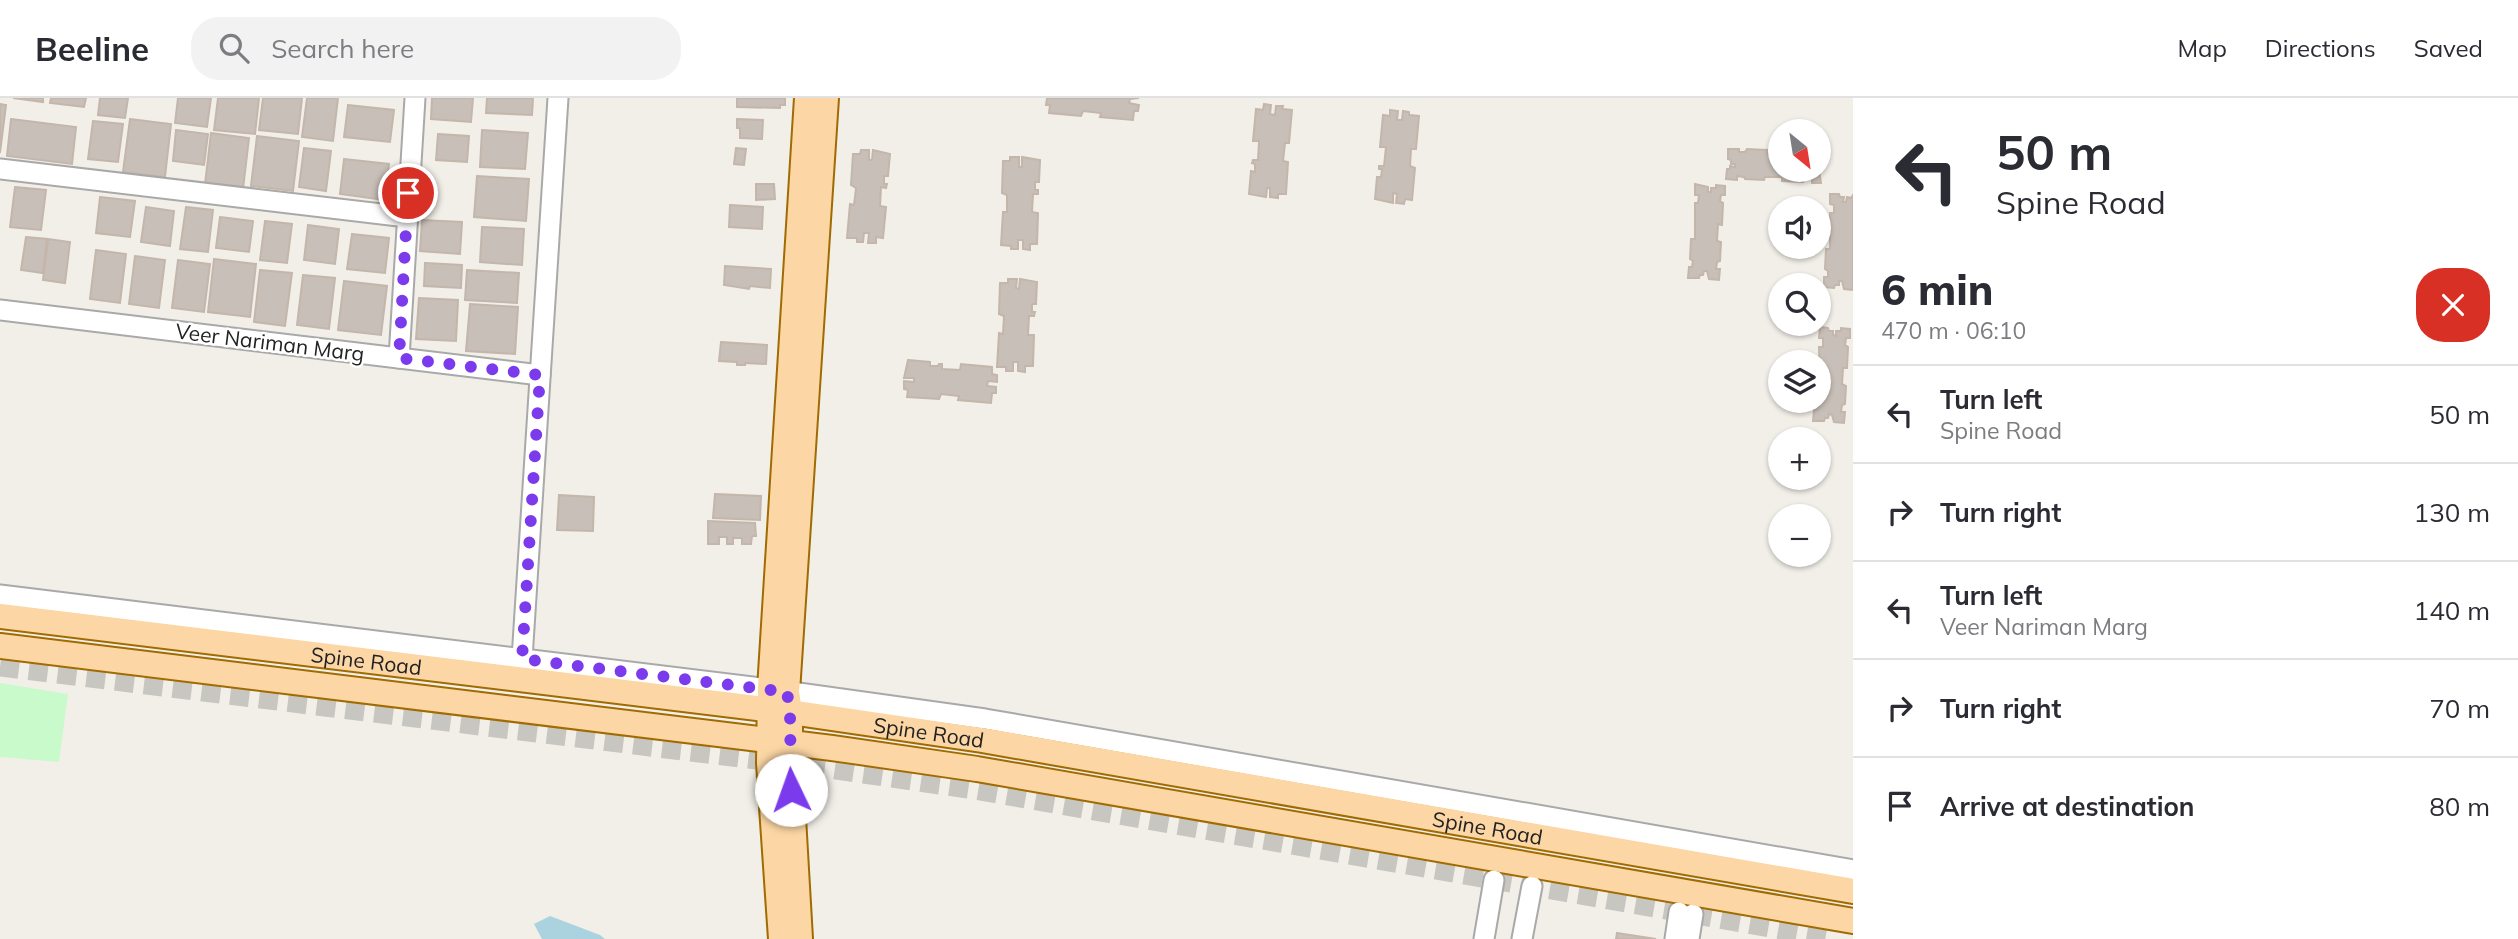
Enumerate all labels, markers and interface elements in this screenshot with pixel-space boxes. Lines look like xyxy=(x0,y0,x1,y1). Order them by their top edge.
search box xyxy=(191,17,681,80)
text: Beeline xyxy=(35,28,149,69)
icon: search xyxy=(215,29,253,67)
text: Search here xyxy=(271,32,414,65)
text: Map xyxy=(2177,33,2227,63)
text: Directions xyxy=(2265,33,2376,63)
text: Saved xyxy=(2414,33,2483,63)
north arrow xyxy=(1768,119,1830,182)
map controls xyxy=(1768,119,1831,567)
text: 50 m xyxy=(1996,121,2112,182)
icon: left xyxy=(1881,126,1972,217)
pin xyxy=(378,163,438,223)
icon: arrive xyxy=(389,174,427,212)
text: Spine Road xyxy=(1996,182,2166,222)
button: sound xyxy=(1768,196,1831,259)
text: 6 min xyxy=(1881,263,1994,316)
button: close xyxy=(2416,268,2490,342)
button: search xyxy=(1768,273,1831,336)
text: 470 m · 06:10 xyxy=(1881,316,2026,345)
street label: Veer Nariman Marg xyxy=(174,318,366,366)
button: layers xyxy=(1768,350,1831,413)
text: Turn left xyxy=(1940,383,2042,416)
icon: left xyxy=(1881,395,1919,433)
text: 50 m xyxy=(2429,398,2490,431)
text: Spine Road xyxy=(1940,416,2062,445)
button: + xyxy=(1768,427,1831,490)
icon: right xyxy=(1881,493,1919,531)
text: Turn right xyxy=(1940,496,2061,529)
text: 130 m xyxy=(2414,496,2490,529)
button: − xyxy=(1768,504,1831,567)
text: Turn left xyxy=(1940,579,2042,612)
icon: left xyxy=(1881,591,1919,629)
text: 140 m xyxy=(2414,594,2490,627)
text: Veer Nariman Marg xyxy=(1940,612,2148,641)
street label: Spine Road xyxy=(309,641,423,680)
icon: right xyxy=(1881,689,1919,727)
text: Turn right xyxy=(1940,692,2061,725)
text: 70 m xyxy=(2429,692,2490,725)
street label: Spine Road xyxy=(872,711,986,753)
position arrow xyxy=(754,753,828,827)
icon: arrive xyxy=(1881,787,1919,825)
text: Arrive at destination xyxy=(1940,790,2195,823)
text: 80 m xyxy=(2429,790,2490,823)
street label: Spine Road xyxy=(1430,805,1545,850)

